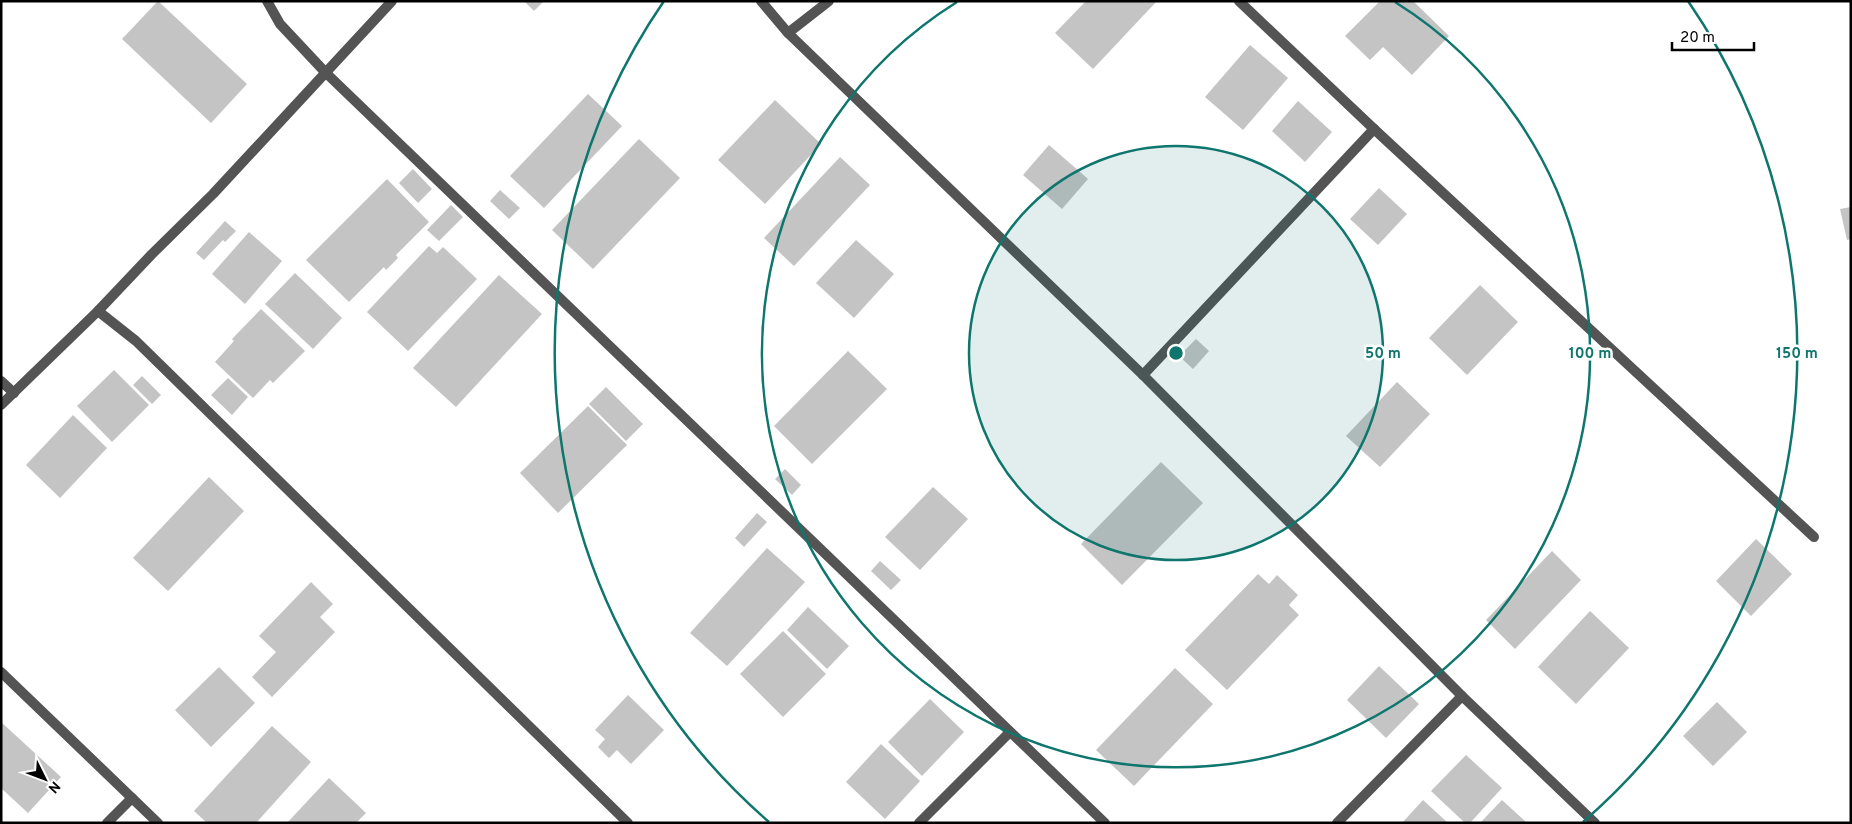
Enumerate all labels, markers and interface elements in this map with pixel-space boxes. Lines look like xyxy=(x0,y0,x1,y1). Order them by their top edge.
scale bar xyxy=(1672,20,1754,52)
text: 20 m xyxy=(1680,29,1715,48)
centre of rings xyxy=(1167,344,1185,362)
text: 50 m xyxy=(1365,345,1401,364)
text: 100 m xyxy=(1569,345,1611,364)
text: 150 m xyxy=(1776,345,1818,364)
north arrow xyxy=(20,754,70,804)
text: N xyxy=(44,777,63,796)

